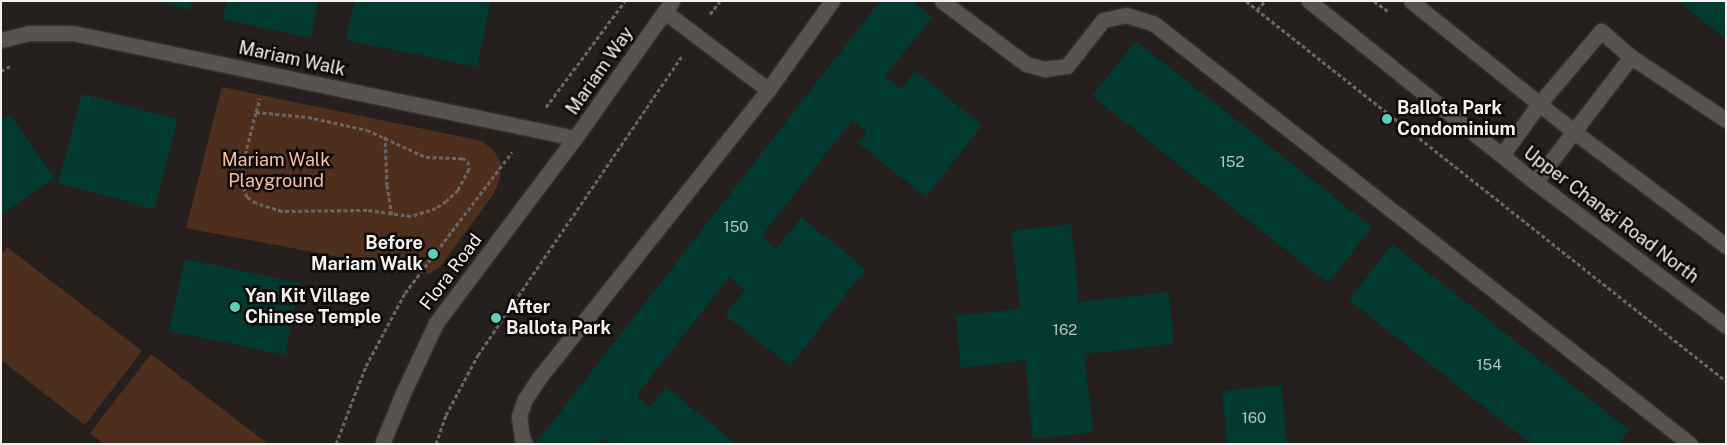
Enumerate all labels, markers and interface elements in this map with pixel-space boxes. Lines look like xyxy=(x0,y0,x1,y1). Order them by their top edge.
street label: Mariam Way xyxy=(562,23,638,119)
street label: Mariam Walk xyxy=(236,37,348,81)
place label: Ballota Park Condominium xyxy=(1397,98,1516,140)
marker: Ballota Park Condominium xyxy=(1381,113,1393,125)
street label: Upper Changi Road North xyxy=(1519,142,1703,288)
park label: Mariam Walk Playground xyxy=(221,150,331,192)
house number: 152 xyxy=(1220,153,1244,171)
house number: 150 xyxy=(724,218,748,236)
street label: Flora Road xyxy=(415,230,487,314)
place label: Before Mariam Walk xyxy=(311,233,423,276)
marker: Before Mariam Walk xyxy=(427,248,439,260)
place label: Yan Kit Village Chinese Temple xyxy=(245,286,381,328)
place label: After Ballota Park xyxy=(506,297,611,340)
marker: Yan Kit Village Chinese Temple xyxy=(229,301,241,313)
marker: After Ballota Park xyxy=(490,312,502,324)
house number: 162 xyxy=(1053,321,1077,339)
house number: 154 xyxy=(1476,356,1502,374)
house number: 160 xyxy=(1242,409,1266,427)

